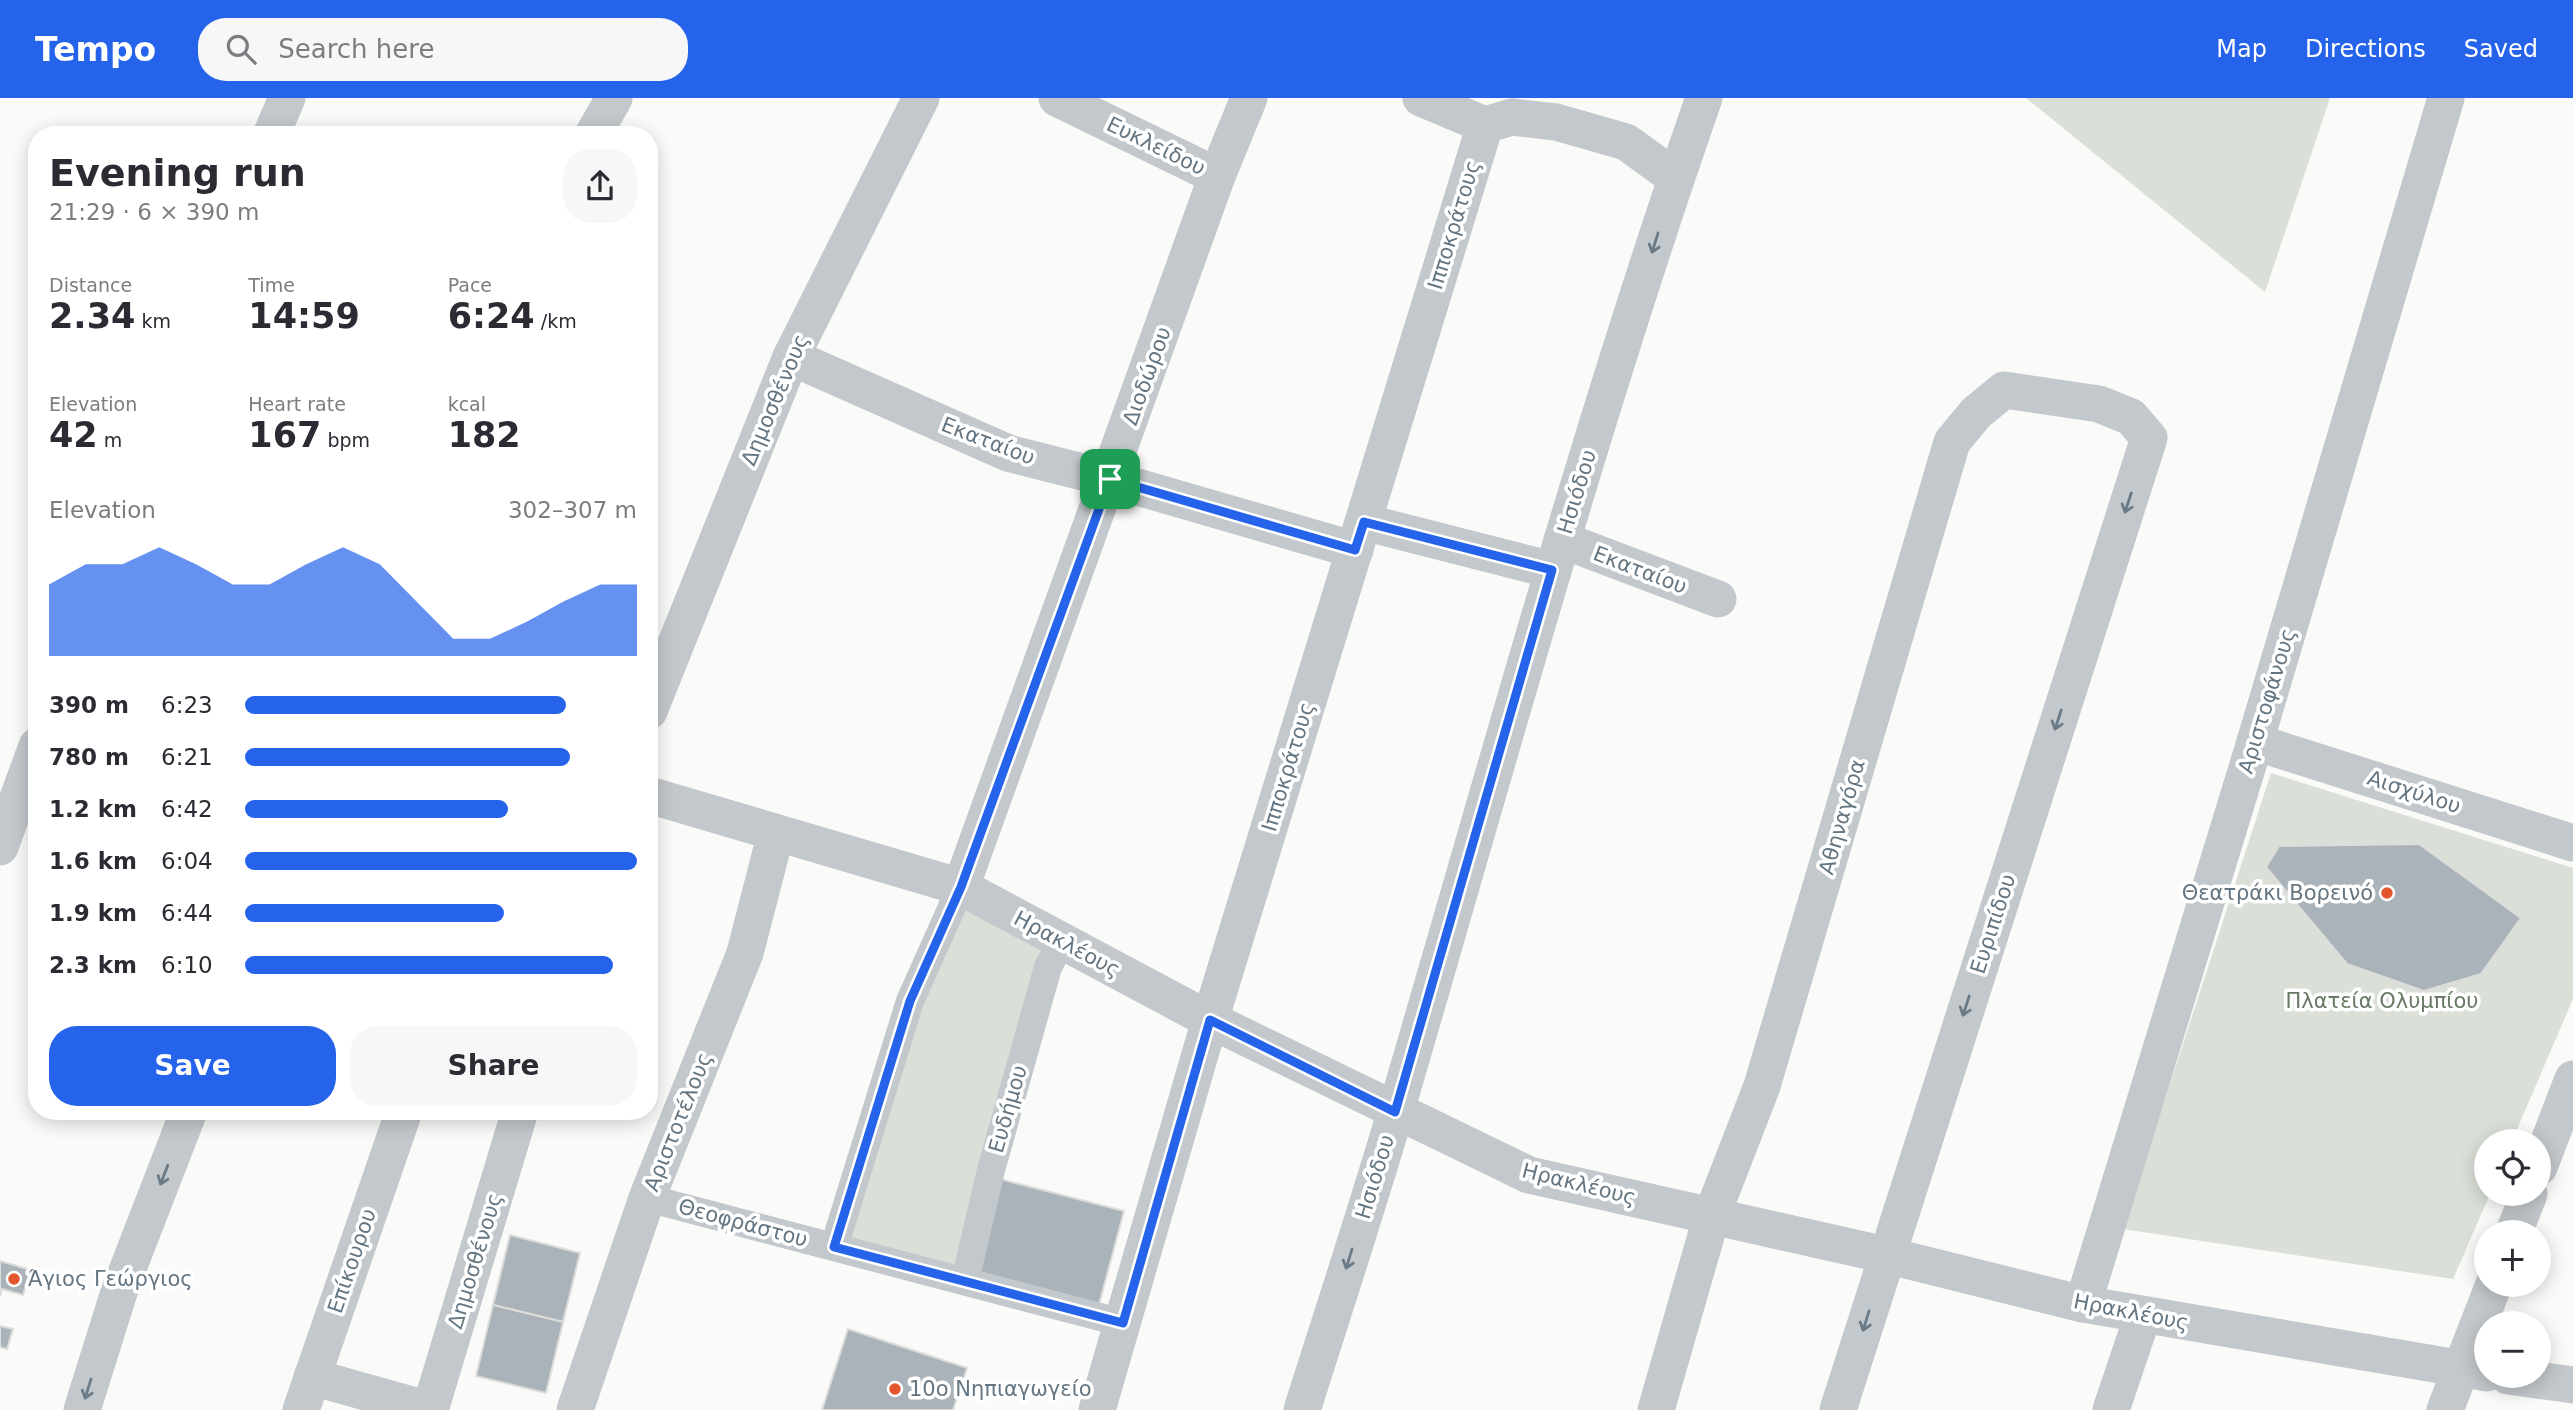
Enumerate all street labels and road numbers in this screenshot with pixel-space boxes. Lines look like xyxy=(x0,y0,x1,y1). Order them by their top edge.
street label: Ευκλείδου xyxy=(1103,112,1209,180)
street label: Ιπποκράτους xyxy=(1423,157,1485,293)
street label: Διοδώρου xyxy=(1118,323,1176,429)
street label: Δημοσθένους xyxy=(737,331,813,469)
street label: Εκαταίου xyxy=(938,412,1038,470)
street label: Ησιόδου xyxy=(1553,447,1601,537)
street label: Εκαταίου xyxy=(1590,541,1690,599)
street label: Αριστοφάνους xyxy=(2234,626,2300,776)
street label: Ιπποκράτους xyxy=(1257,699,1319,835)
street label: Αθηναγόρα xyxy=(1814,757,1870,877)
street label: Αισχύλου xyxy=(2364,766,2464,818)
street label: Ευριπίδου xyxy=(1966,871,2020,977)
street label: Ηρακλέους xyxy=(1010,906,1124,982)
street label: Αριστοτέλους xyxy=(639,1049,717,1195)
street label: Ευδήμου xyxy=(984,1062,1032,1156)
street label: Ησιόδου xyxy=(1351,1132,1399,1222)
street label: Ηρακλέους xyxy=(1520,1158,1638,1210)
street label: Δημοσθένους xyxy=(443,1190,507,1332)
street label: Θεοφράστου xyxy=(676,1194,810,1252)
street label: Επίκουρου xyxy=(323,1206,381,1316)
street label: Ηρακλέους xyxy=(2072,1289,2190,1335)

